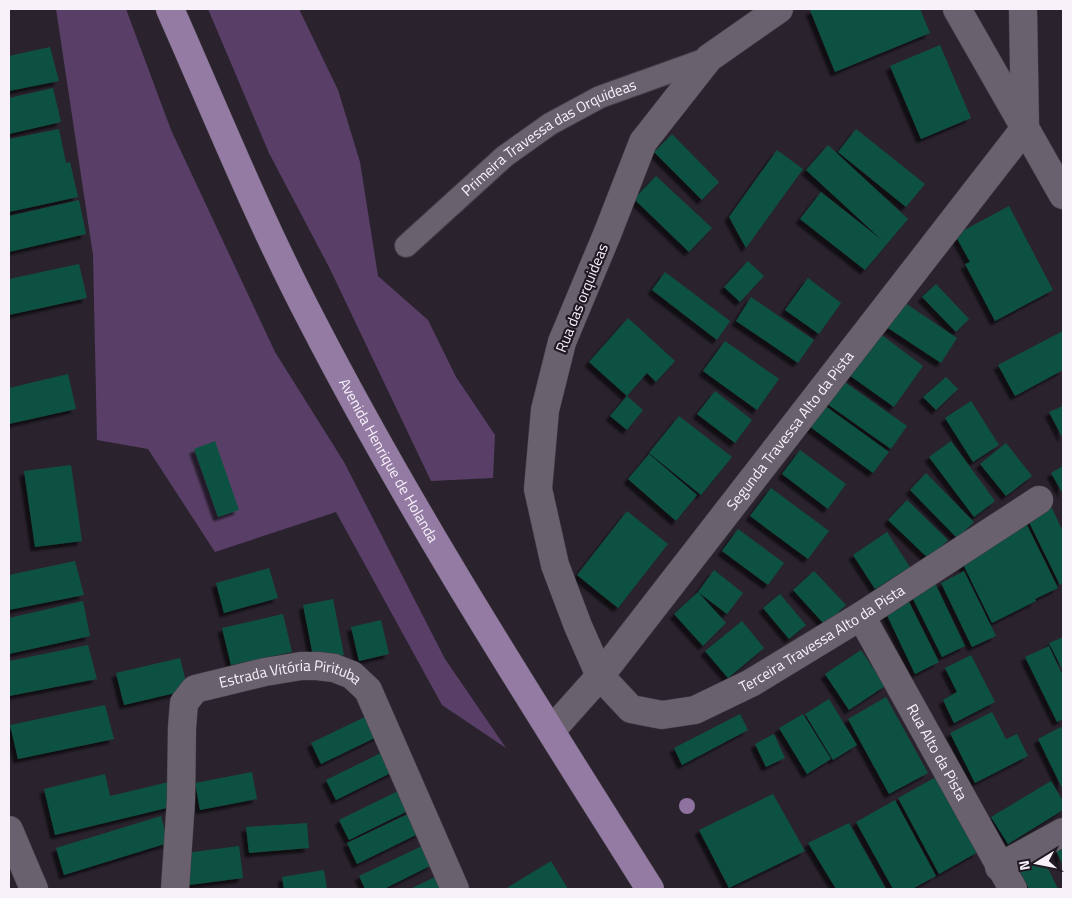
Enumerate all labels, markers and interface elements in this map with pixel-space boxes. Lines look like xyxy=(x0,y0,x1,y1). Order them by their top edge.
street label: Primeira Travessa das Orquideas xyxy=(456,73,639,201)
street label: Rua das orquideas xyxy=(549,240,614,356)
street label: Segunda Travessa Alto da Pista xyxy=(720,345,859,515)
street label: Avenida Henrique de Holanda xyxy=(333,374,445,547)
street label: Terceira Travessa Alto da Pista xyxy=(735,578,909,698)
text: Estrada Vitória Pirituba xyxy=(216,654,368,694)
street label: Estrada Vitória Pirituba xyxy=(216,676,362,696)
street label: Rua Alto da Pista xyxy=(901,699,974,805)
north arrow xyxy=(1012,838,1062,888)
text: N xyxy=(1013,859,1035,872)

